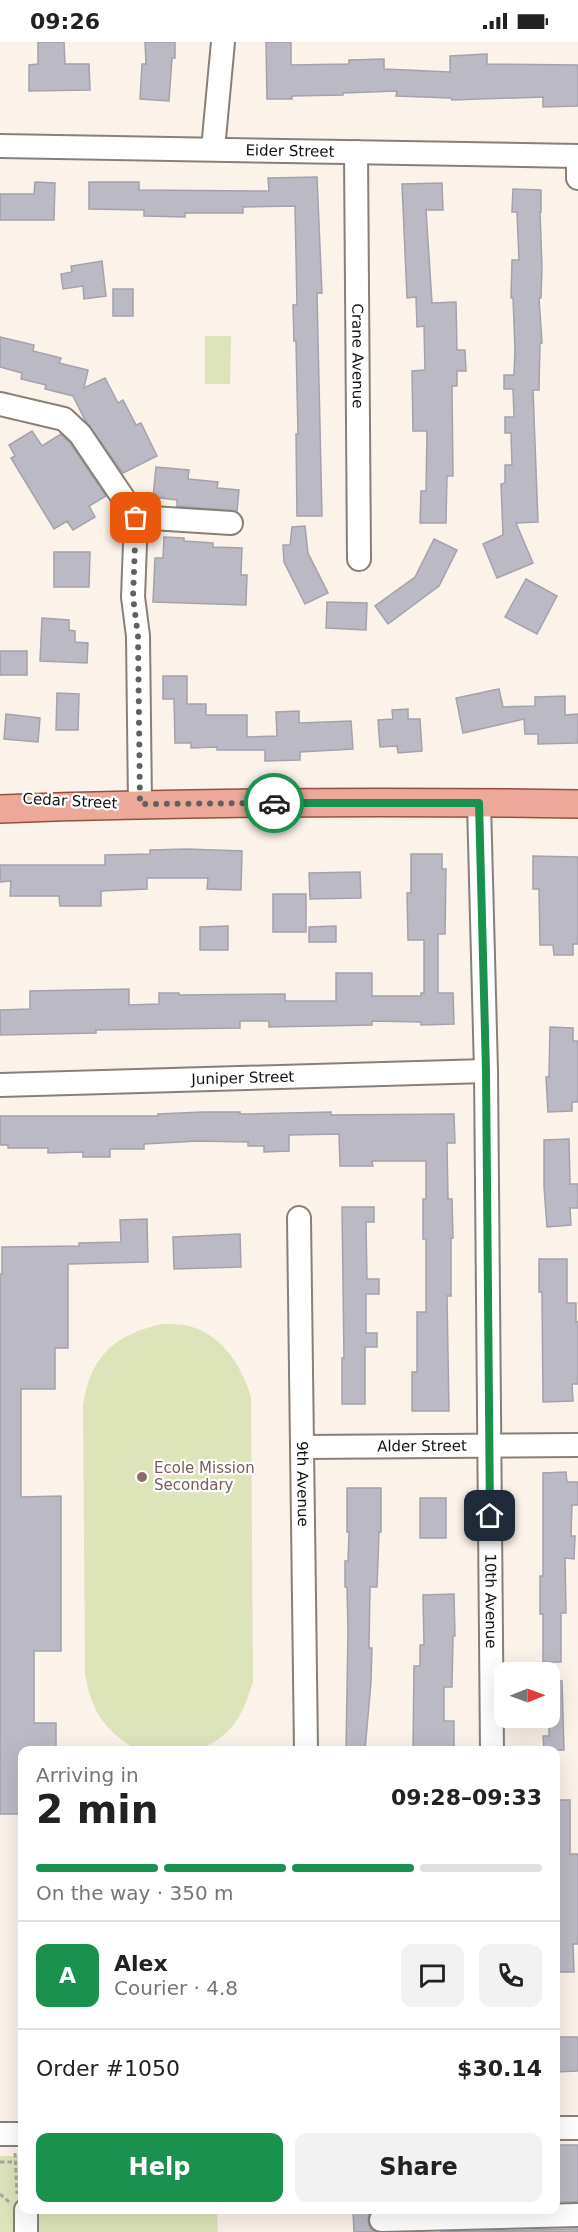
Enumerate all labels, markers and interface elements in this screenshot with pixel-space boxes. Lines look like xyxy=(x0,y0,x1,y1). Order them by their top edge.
text: 09:26 xyxy=(30,9,100,34)
street label: Eider Street xyxy=(245,141,335,161)
street label: Crane Avenue xyxy=(348,303,367,409)
pin xyxy=(110,492,161,543)
icon: bag xyxy=(119,501,152,534)
courier xyxy=(244,773,304,833)
icon: car xyxy=(258,787,291,820)
street label: Cedar Street xyxy=(22,790,118,812)
street label: Juniper Street xyxy=(190,1068,295,1089)
street label: Alder Street xyxy=(377,1437,467,1455)
street label: 9th Avenue xyxy=(293,1441,312,1527)
place label: Ecole Mission Secondary xyxy=(154,1459,255,1494)
marker: Ecole Mission Secondary xyxy=(135,1470,149,1484)
pin xyxy=(464,1490,515,1541)
icon: home xyxy=(473,1499,506,1532)
street label: 10th Avenue xyxy=(481,1553,500,1648)
north arrow xyxy=(494,1662,560,1728)
map controls xyxy=(494,1662,560,1728)
text: Arriving in xyxy=(36,1763,139,1787)
text: 09:28–09:33 xyxy=(391,1785,542,1810)
text: 2 min xyxy=(36,1787,158,1832)
text: On the way · 350 m xyxy=(36,1881,234,1905)
button: chat xyxy=(401,1944,464,2007)
button: phone xyxy=(479,1944,542,2007)
text: Alex xyxy=(114,1951,168,1976)
text: A xyxy=(59,1963,76,1988)
text: Courier · 4.8 xyxy=(114,1976,238,2000)
text: Order #1050 xyxy=(36,2056,180,2081)
text: $30.14 xyxy=(457,2056,542,2081)
button: Help xyxy=(36,2133,283,2202)
button: Share xyxy=(295,2133,542,2202)

